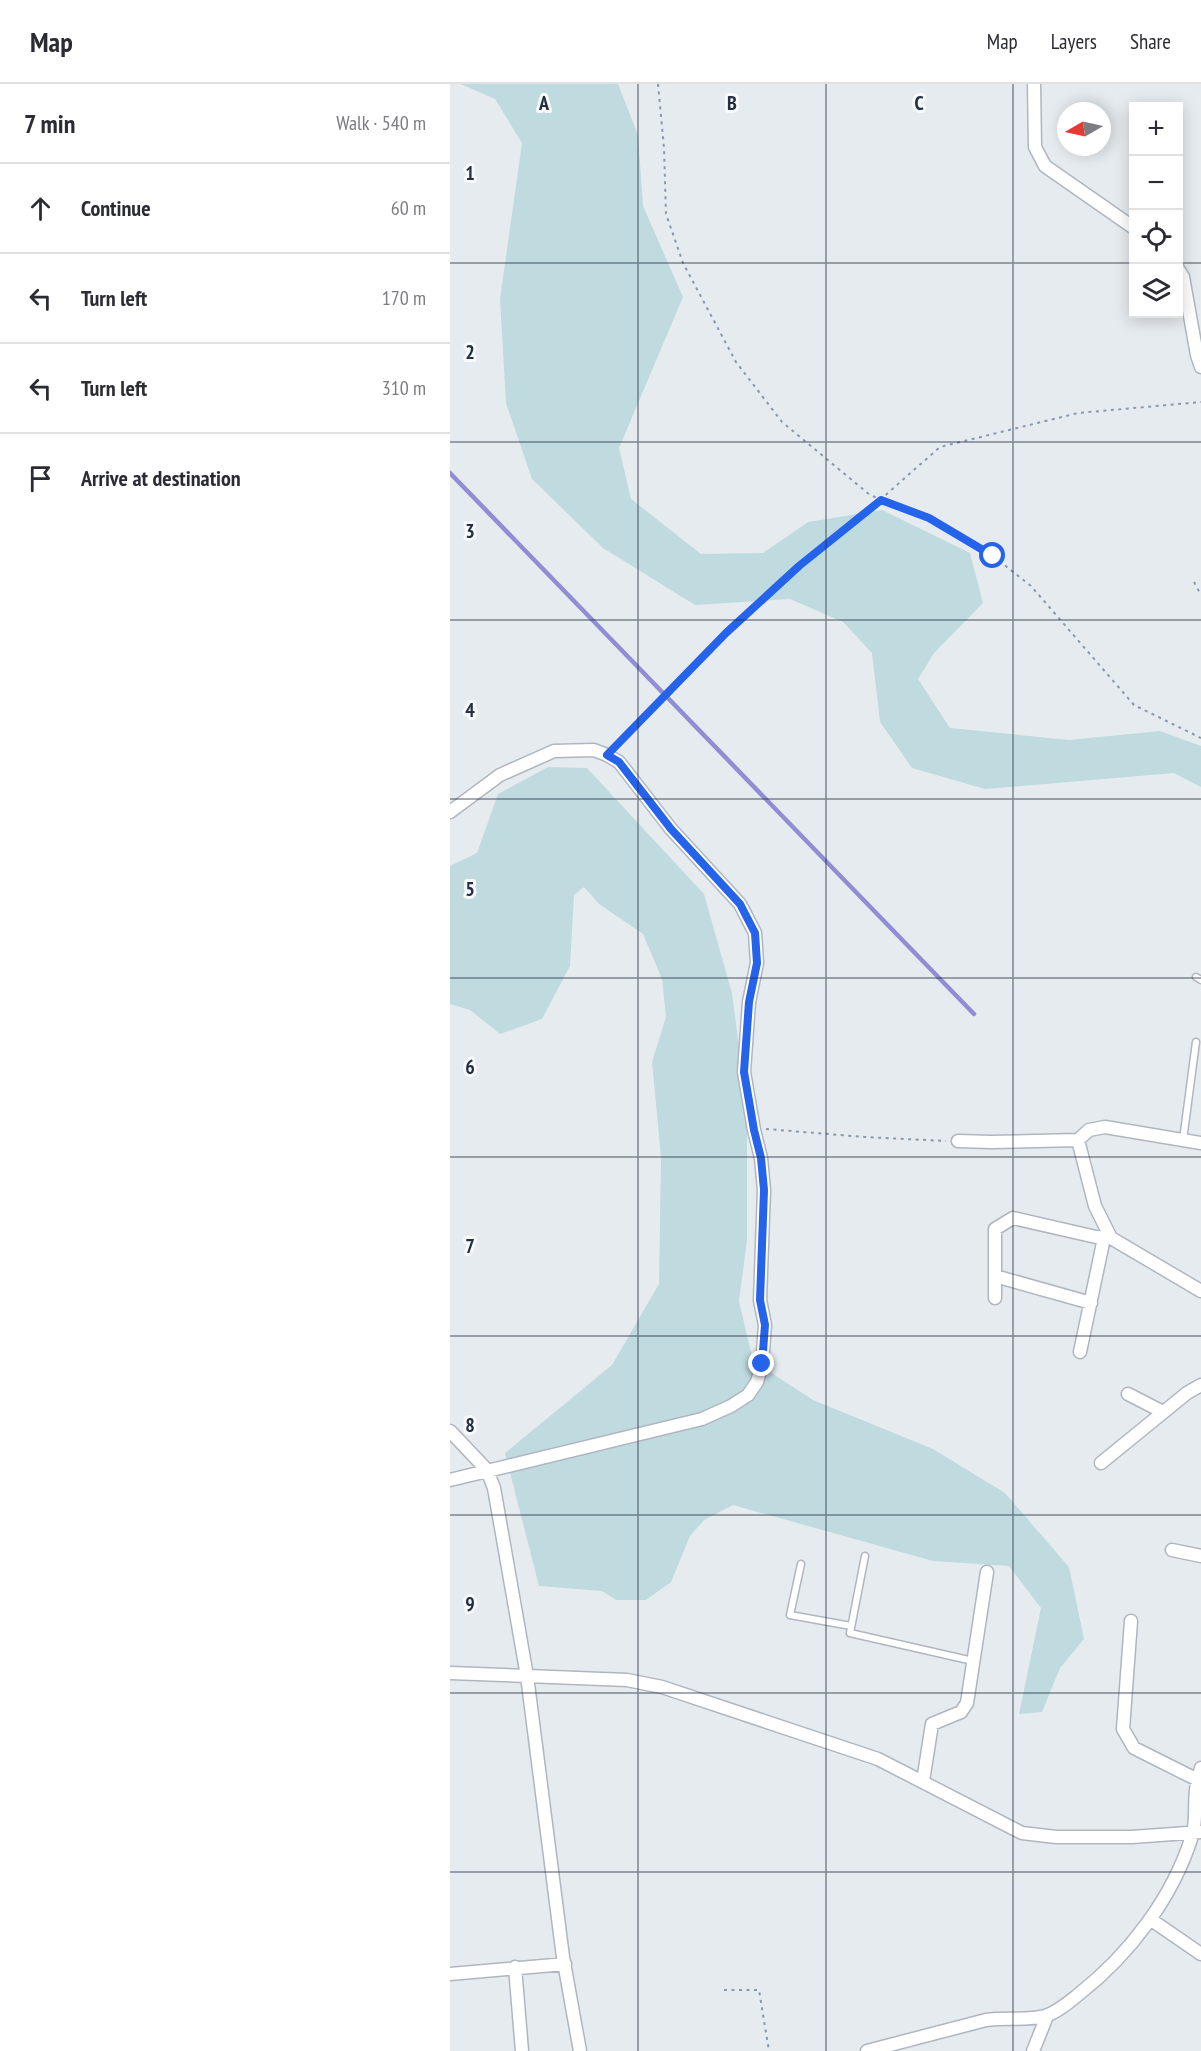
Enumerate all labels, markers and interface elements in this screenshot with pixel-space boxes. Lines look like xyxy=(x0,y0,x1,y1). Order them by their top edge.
text: Map xyxy=(30,23,73,60)
text: Map xyxy=(987,28,1018,55)
text: Layers xyxy=(1051,28,1097,55)
text: Share xyxy=(1130,28,1171,55)
text: A xyxy=(538,90,550,116)
text: B xyxy=(727,90,737,116)
text: C xyxy=(914,90,924,116)
north arrow xyxy=(1057,102,1111,156)
map controls xyxy=(1129,102,1183,318)
button: + xyxy=(1129,102,1183,156)
text: 7 min xyxy=(24,107,75,140)
text: Walk · 540 m xyxy=(336,110,426,136)
button: − xyxy=(1129,156,1183,210)
text: 1 xyxy=(465,160,475,186)
icon: ahead xyxy=(24,192,57,225)
text: Continue xyxy=(81,194,151,222)
text: 60 m xyxy=(391,195,426,221)
button: locate xyxy=(1129,210,1183,264)
button: layers xyxy=(1129,264,1183,318)
icon: left xyxy=(24,282,57,315)
text: Turn left xyxy=(81,284,147,312)
text: 170 m xyxy=(382,285,426,311)
text: 2 xyxy=(465,339,475,365)
icon: left xyxy=(24,372,57,405)
text: Turn left xyxy=(81,374,147,402)
text: 310 m xyxy=(382,375,426,401)
icon: arrive xyxy=(24,462,57,495)
text: Arrive at destination xyxy=(81,464,241,492)
text: 3 xyxy=(465,518,475,544)
route start xyxy=(979,542,1005,568)
text: 4 xyxy=(465,697,475,723)
text: 5 xyxy=(465,876,475,902)
text: 6 xyxy=(465,1054,475,1080)
text: 7 xyxy=(465,1233,475,1259)
route end xyxy=(748,1350,774,1376)
text: 8 xyxy=(465,1412,475,1438)
text: 9 xyxy=(465,1591,475,1617)

